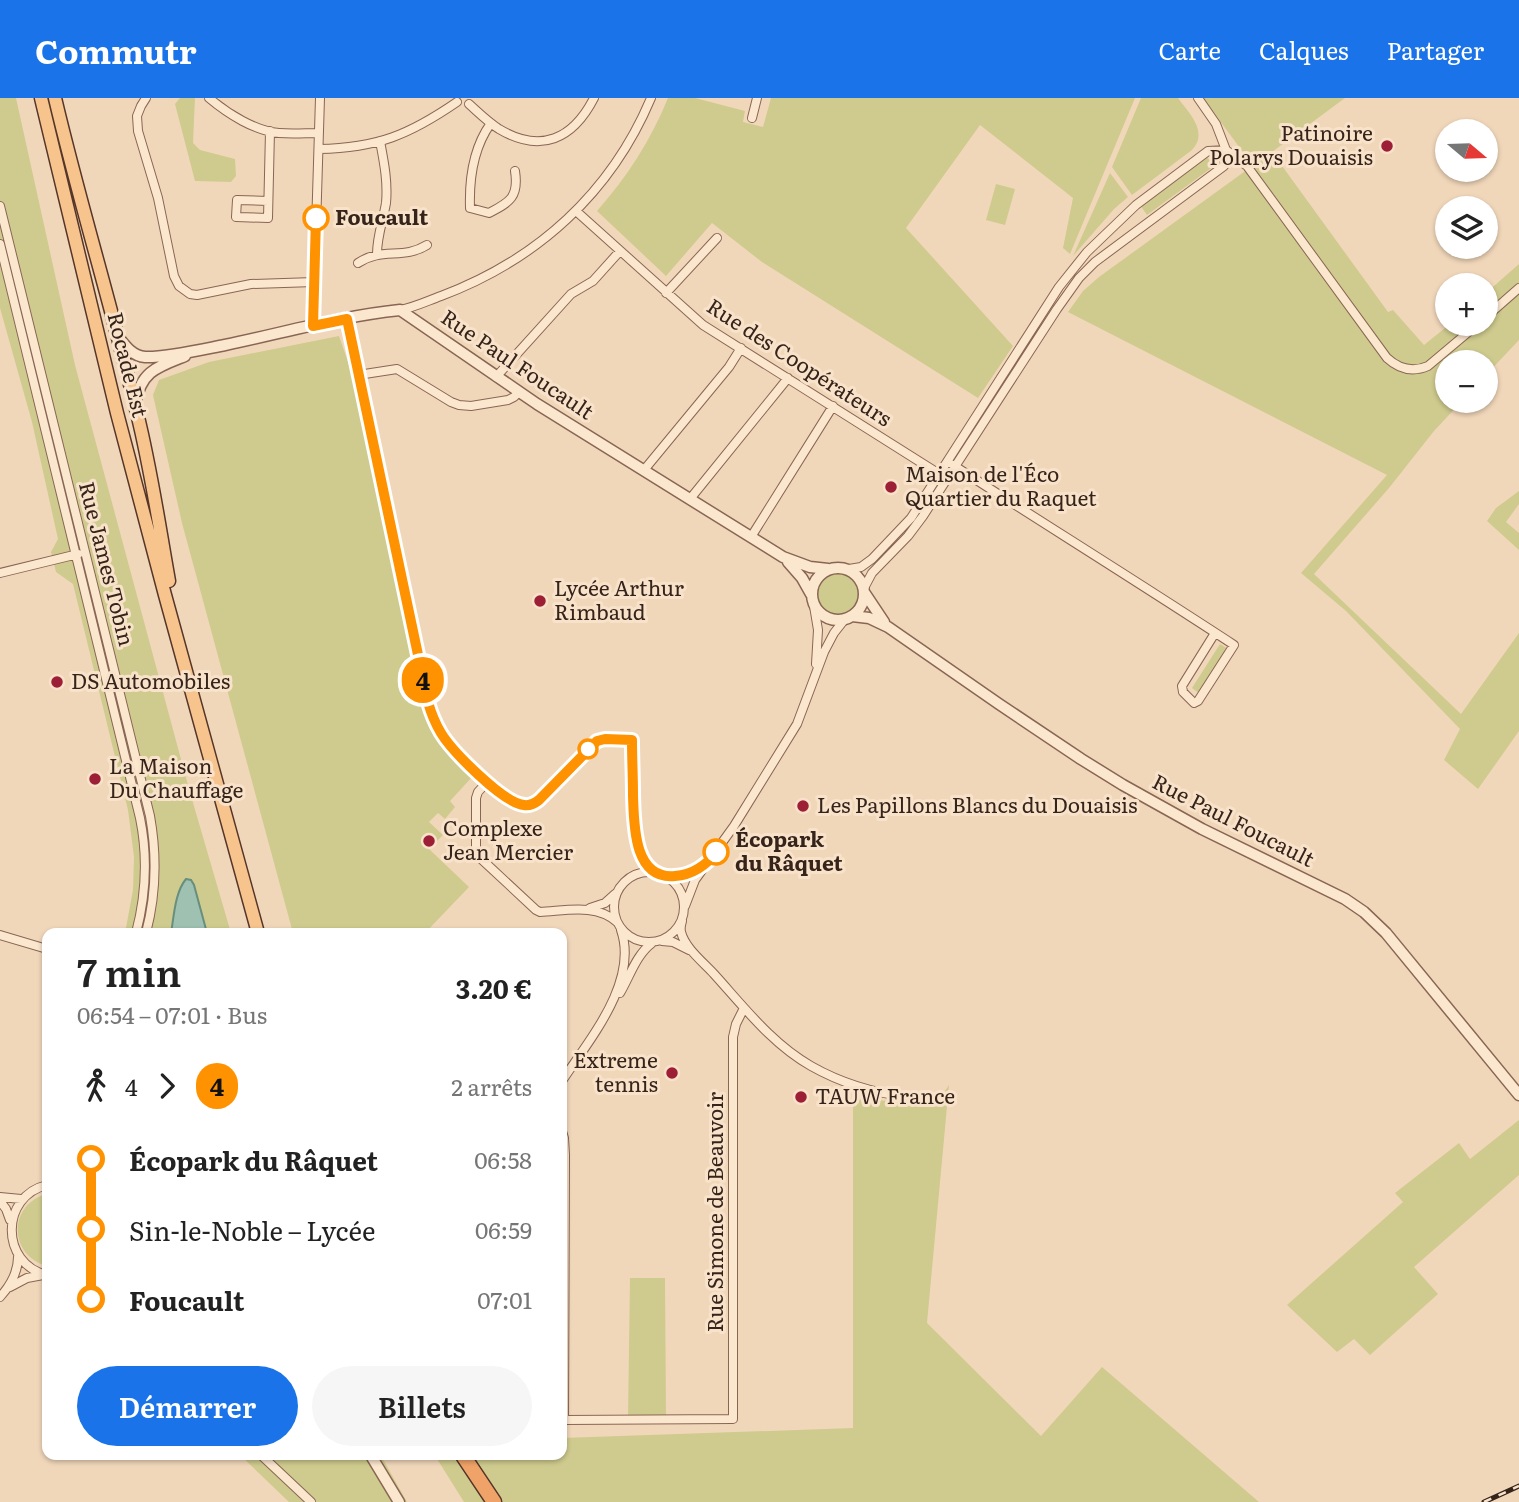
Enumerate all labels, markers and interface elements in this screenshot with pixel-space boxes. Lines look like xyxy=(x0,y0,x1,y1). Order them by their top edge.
text: Commutr xyxy=(35,25,197,74)
text: Carte xyxy=(1158,32,1221,67)
text: Calques xyxy=(1259,32,1349,67)
text: Partager xyxy=(1387,32,1484,67)
place label: Patinoire Polarys Douaisis xyxy=(1209,116,1373,171)
north arrow xyxy=(1435,119,1498,182)
map controls xyxy=(1435,119,1498,413)
marker: Patinoire Polarys Douaisis xyxy=(1379,138,1395,154)
button: layers xyxy=(1435,196,1498,259)
place label: Foucault xyxy=(335,200,429,231)
marker: Foucault xyxy=(303,205,329,231)
button: + xyxy=(1435,273,1498,336)
street label: Rue des Coopérateurs xyxy=(702,289,899,432)
street label: Rue Paul Foucault xyxy=(436,300,601,426)
street label: Rocade Est xyxy=(101,309,158,421)
button: − xyxy=(1435,350,1498,413)
place label: Maison de l'Éco Quartier du Raquet xyxy=(905,457,1097,512)
street label: Rue James Tobin xyxy=(73,478,144,649)
marker: Maison de l'Éco Quartier du Raquet xyxy=(883,479,899,495)
place label: Lycée Arthur Rimbaud xyxy=(554,571,684,626)
marker: Lycée Arthur Rimbaud xyxy=(532,593,548,609)
line badge: 4 xyxy=(400,657,446,703)
text: 4 xyxy=(416,662,430,697)
place label: DS Automobiles xyxy=(71,664,230,695)
marker: DS Automobiles xyxy=(49,674,65,690)
unlabelled marker xyxy=(578,739,598,759)
place label: La Maison Du Chauffage xyxy=(109,749,244,804)
street label: Rue Paul Foucault xyxy=(1148,765,1321,873)
marker: La Maison Du Chauffage xyxy=(87,771,103,787)
place label: Les Papillons Blancs du Douaisis xyxy=(817,788,1138,819)
marker: Les Papillons Blancs du Douaisis xyxy=(795,798,811,814)
place label: Complexe Jean Mercier xyxy=(443,811,573,866)
place label: Écopark du Râquet xyxy=(735,822,844,877)
marker: Complexe Jean Mercier xyxy=(421,833,437,849)
marker: Écopark du Râquet xyxy=(703,839,729,865)
text: 7 min xyxy=(77,942,181,999)
text: 3.20 € xyxy=(456,968,532,1007)
text: 06:54 – 07:01 · Bus xyxy=(77,997,267,1031)
place label: Extreme tennis xyxy=(573,1043,658,1098)
marker: Extreme tennis xyxy=(664,1065,680,1081)
icon: walk xyxy=(77,1067,115,1105)
icon: forward xyxy=(148,1067,186,1105)
text: 4 xyxy=(210,1068,224,1103)
text: 4 xyxy=(125,1069,138,1103)
text: 2 arrêts xyxy=(451,1069,532,1103)
place label: TAUW France xyxy=(815,1079,955,1110)
marker: TAUW France xyxy=(793,1089,809,1105)
street label: Rue Simone de Beauvoir xyxy=(698,1092,729,1332)
text: Écopark du Râquet xyxy=(129,1140,378,1179)
text: 06:58 xyxy=(474,1142,532,1176)
text: Sin-le-Noble – Lycée xyxy=(129,1210,375,1249)
text: 06:59 xyxy=(475,1212,532,1246)
text: Foucault xyxy=(129,1280,244,1319)
text: 07:01 xyxy=(477,1282,532,1316)
button: Démarrer xyxy=(77,1366,298,1446)
button: Billets xyxy=(312,1366,532,1446)

